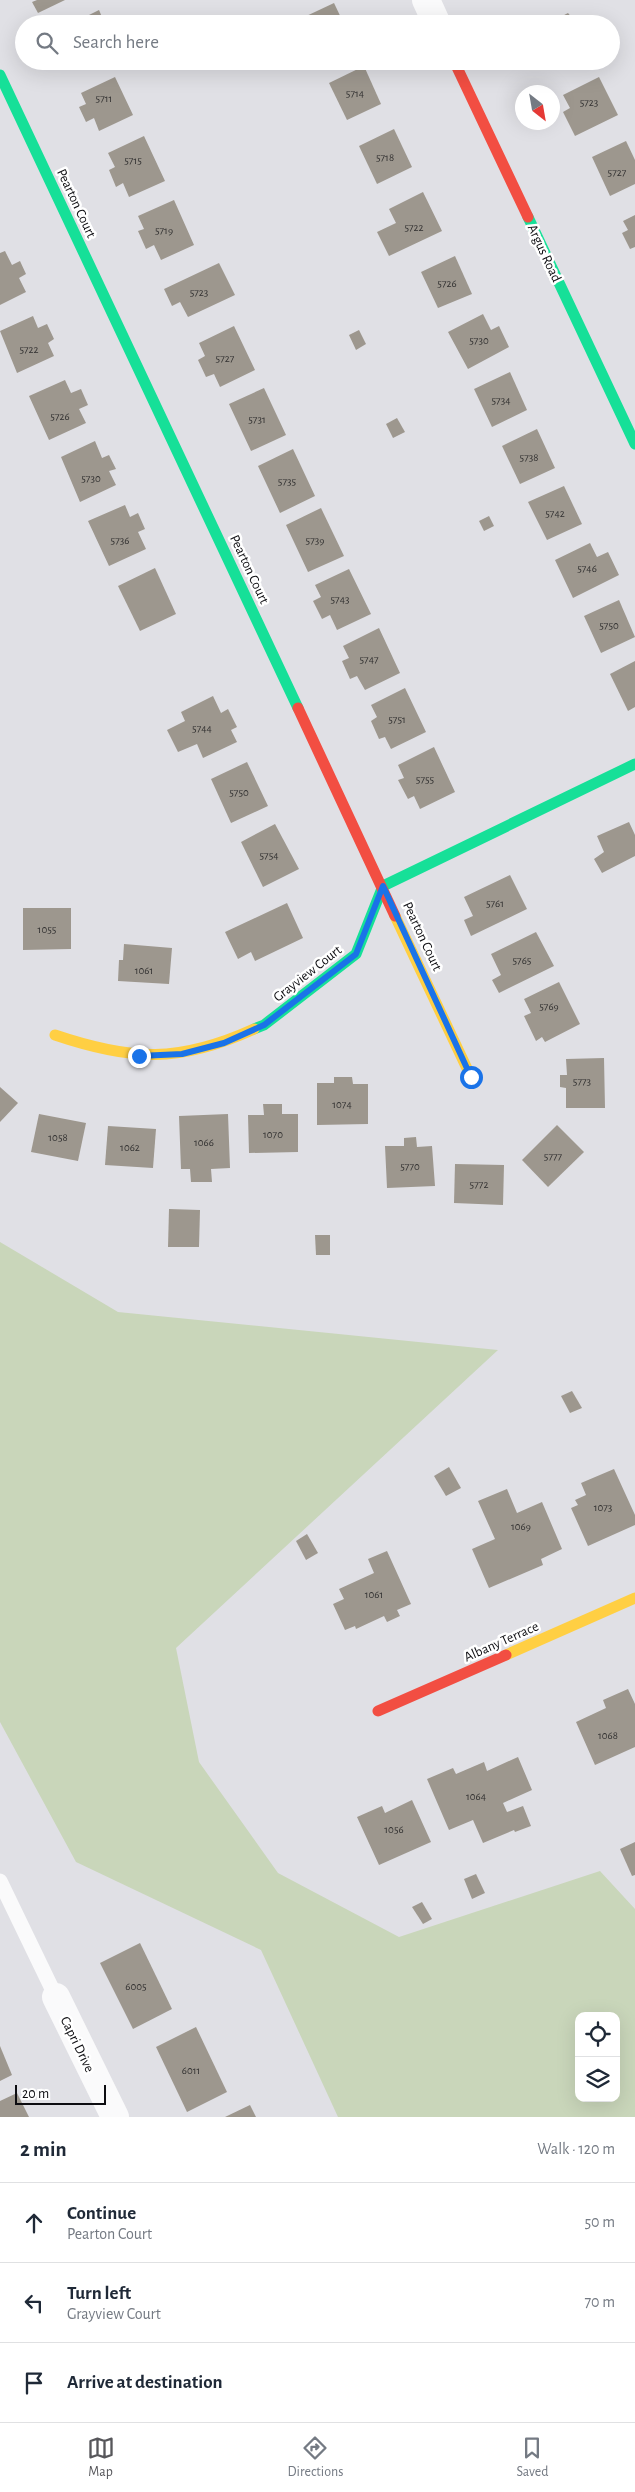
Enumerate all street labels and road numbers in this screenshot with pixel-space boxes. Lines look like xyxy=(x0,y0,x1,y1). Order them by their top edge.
street label: Pearton Court xyxy=(54,167,98,241)
street label: Argus Road xyxy=(525,222,563,284)
street label: Pearton Court xyxy=(227,533,271,607)
street label: Pearton Court xyxy=(400,900,444,974)
street label: Grayview Court xyxy=(271,943,345,1005)
street label: Albany Terrace xyxy=(462,1619,541,1665)
street label: Capri Drive xyxy=(58,2014,97,2075)

